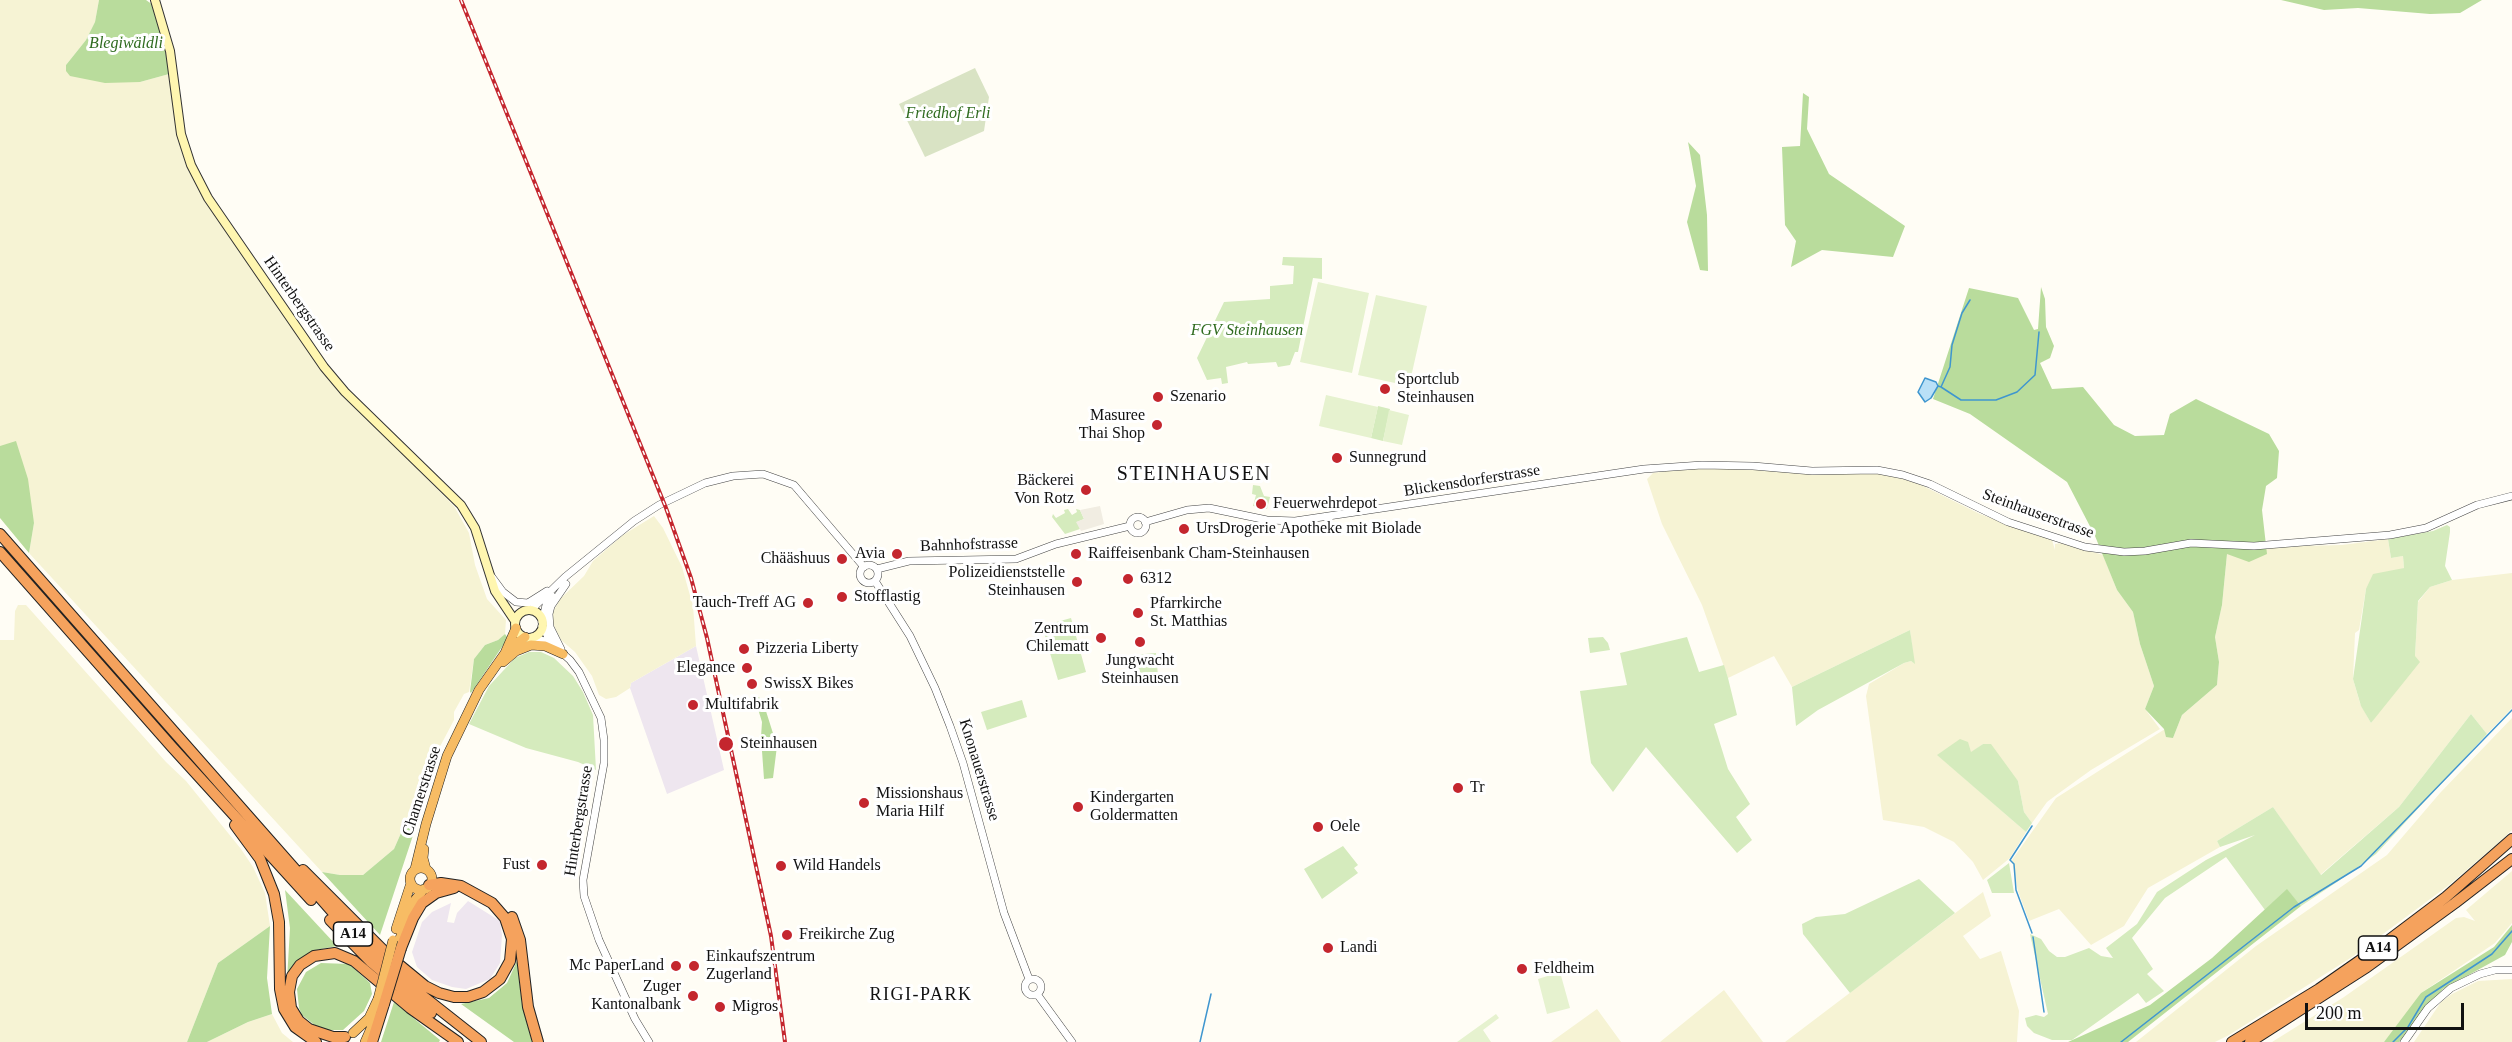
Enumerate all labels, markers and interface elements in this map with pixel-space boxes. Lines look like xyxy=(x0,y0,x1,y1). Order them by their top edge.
park label: Blegiwäldli xyxy=(89,34,163,54)
park label: Friedhof Erli xyxy=(906,104,990,124)
street label: Hinterbergstrasse xyxy=(259,253,339,355)
park label: FGV Steinhausen xyxy=(1191,321,1303,341)
place label: Sportclub Steinhausen xyxy=(1397,370,1474,408)
marker: Sportclub Steinhausen xyxy=(1378,382,1392,396)
place label: Szenario xyxy=(1170,387,1226,407)
marker: Szenario xyxy=(1151,390,1165,404)
place label: Masuree Thai Shop xyxy=(1079,406,1145,444)
marker: Masuree Thai Shop xyxy=(1150,418,1164,432)
place label: Sunnegrund xyxy=(1349,448,1426,468)
marker: Sunnegrund xyxy=(1330,451,1344,465)
street label: Blickensdorferstrasse xyxy=(1402,461,1542,501)
district label: STEINHAUSEN xyxy=(1117,463,1271,487)
place label: Bäckerei Von Rotz xyxy=(1014,471,1074,509)
marker: Bäckerei Von Rotz xyxy=(1079,483,1093,497)
street label: Steinhauserstrasse xyxy=(1980,485,2096,543)
place label: Feuerwehrdepot xyxy=(1273,494,1377,514)
marker: Feuerwehrdepot xyxy=(1254,497,1268,511)
place label: UrsDrogerie Apotheke mit Biolade xyxy=(1196,519,1421,539)
marker: UrsDrogerie Apotheke mit Biolade xyxy=(1177,522,1191,536)
street label: Bahnhofstrasse xyxy=(920,534,1018,556)
place label: Avia xyxy=(855,544,885,564)
place label: Raiffeisenbank Cham-Steinhausen xyxy=(1088,544,1309,564)
marker: Avia xyxy=(890,547,904,561)
marker: Raiffeisenbank Cham-Steinhausen xyxy=(1069,547,1083,561)
place label: Chääshuus xyxy=(761,549,830,569)
marker: Chääshuus xyxy=(835,552,849,566)
place label: Polizeidienststelle Steinhausen xyxy=(949,563,1065,601)
place label: 6312 xyxy=(1140,569,1172,589)
marker: 6312 xyxy=(1121,572,1135,586)
marker: Polizeidienststelle Steinhausen xyxy=(1070,575,1084,589)
place label: Stofflastig xyxy=(854,587,920,607)
marker: Stofflastig xyxy=(835,590,849,604)
place label: Tauch-Treff AG xyxy=(693,593,796,613)
place label: Pfarrkirche St. Matthias xyxy=(1150,594,1227,632)
marker: Tauch-Treff AG xyxy=(801,596,815,610)
marker: Pfarrkirche St. Matthias xyxy=(1131,606,1145,620)
place label: Zentrum Chilematt xyxy=(1026,619,1089,657)
marker: Zentrum Chilematt xyxy=(1094,631,1108,645)
marker: Jungwacht Steinhausen xyxy=(1133,635,1147,649)
place label: Pizzeria Liberty xyxy=(756,639,859,659)
marker: Pizzeria Liberty xyxy=(737,642,751,656)
place label: Jungwacht Steinhausen xyxy=(1101,651,1179,689)
place label: Elegance xyxy=(676,658,735,678)
marker: Elegance xyxy=(740,661,754,675)
place label: SwissX Bikes xyxy=(764,674,853,694)
marker: SwissX Bikes xyxy=(745,677,759,691)
place label: Multifabrik xyxy=(705,695,779,715)
marker: Multifabrik xyxy=(686,698,700,712)
street label: Knonauerstrasse xyxy=(954,717,1004,823)
place label: Steinhausen xyxy=(740,734,817,754)
marker: Steinhausen xyxy=(717,735,735,753)
street label: Chamerstrasse xyxy=(398,744,446,838)
street label: Hinterbergstrasse xyxy=(561,764,597,878)
place label: Tr xyxy=(1470,778,1485,798)
marker: Tr xyxy=(1451,781,1465,795)
place label: Missionshaus Maria Hilf xyxy=(876,784,963,822)
place label: Kindergarten Goldermatten xyxy=(1090,788,1178,826)
marker: Missionshaus Maria Hilf xyxy=(857,796,871,810)
marker: Kindergarten Goldermatten xyxy=(1071,800,1085,814)
place label: Oele xyxy=(1330,817,1360,837)
marker: Oele xyxy=(1311,820,1325,834)
place label: Fust xyxy=(502,855,530,875)
place label: Wild Handels xyxy=(793,856,881,876)
marker: Fust xyxy=(535,858,549,872)
marker: Wild Handels xyxy=(774,859,788,873)
road number: A14 xyxy=(334,922,372,946)
place label: Freikirche Zug xyxy=(799,925,895,945)
marker: Freikirche Zug xyxy=(780,928,794,942)
road number: A14 xyxy=(2358,936,2398,960)
place label: Landi xyxy=(1340,938,1377,958)
marker: Landi xyxy=(1321,941,1335,955)
place label: Einkaufszentrum Zugerland xyxy=(706,947,815,985)
place label: Mc PaperLand xyxy=(569,956,664,976)
marker: Mc PaperLand xyxy=(669,959,683,973)
marker: Einkaufszentrum Zugerland xyxy=(687,959,701,973)
place label: Feldheim xyxy=(1534,959,1594,979)
marker: Feldheim xyxy=(1515,962,1529,976)
place label: Zuger Kantonalbank xyxy=(591,977,681,1015)
district label: RIGI-PARK xyxy=(870,984,972,1006)
marker: Zuger Kantonalbank xyxy=(686,989,700,1003)
scale bar xyxy=(2308,991,2467,1029)
place label: Migros xyxy=(732,997,778,1017)
marker: Migros xyxy=(713,1000,727,1014)
text: 200 m xyxy=(2316,1003,2362,1023)

